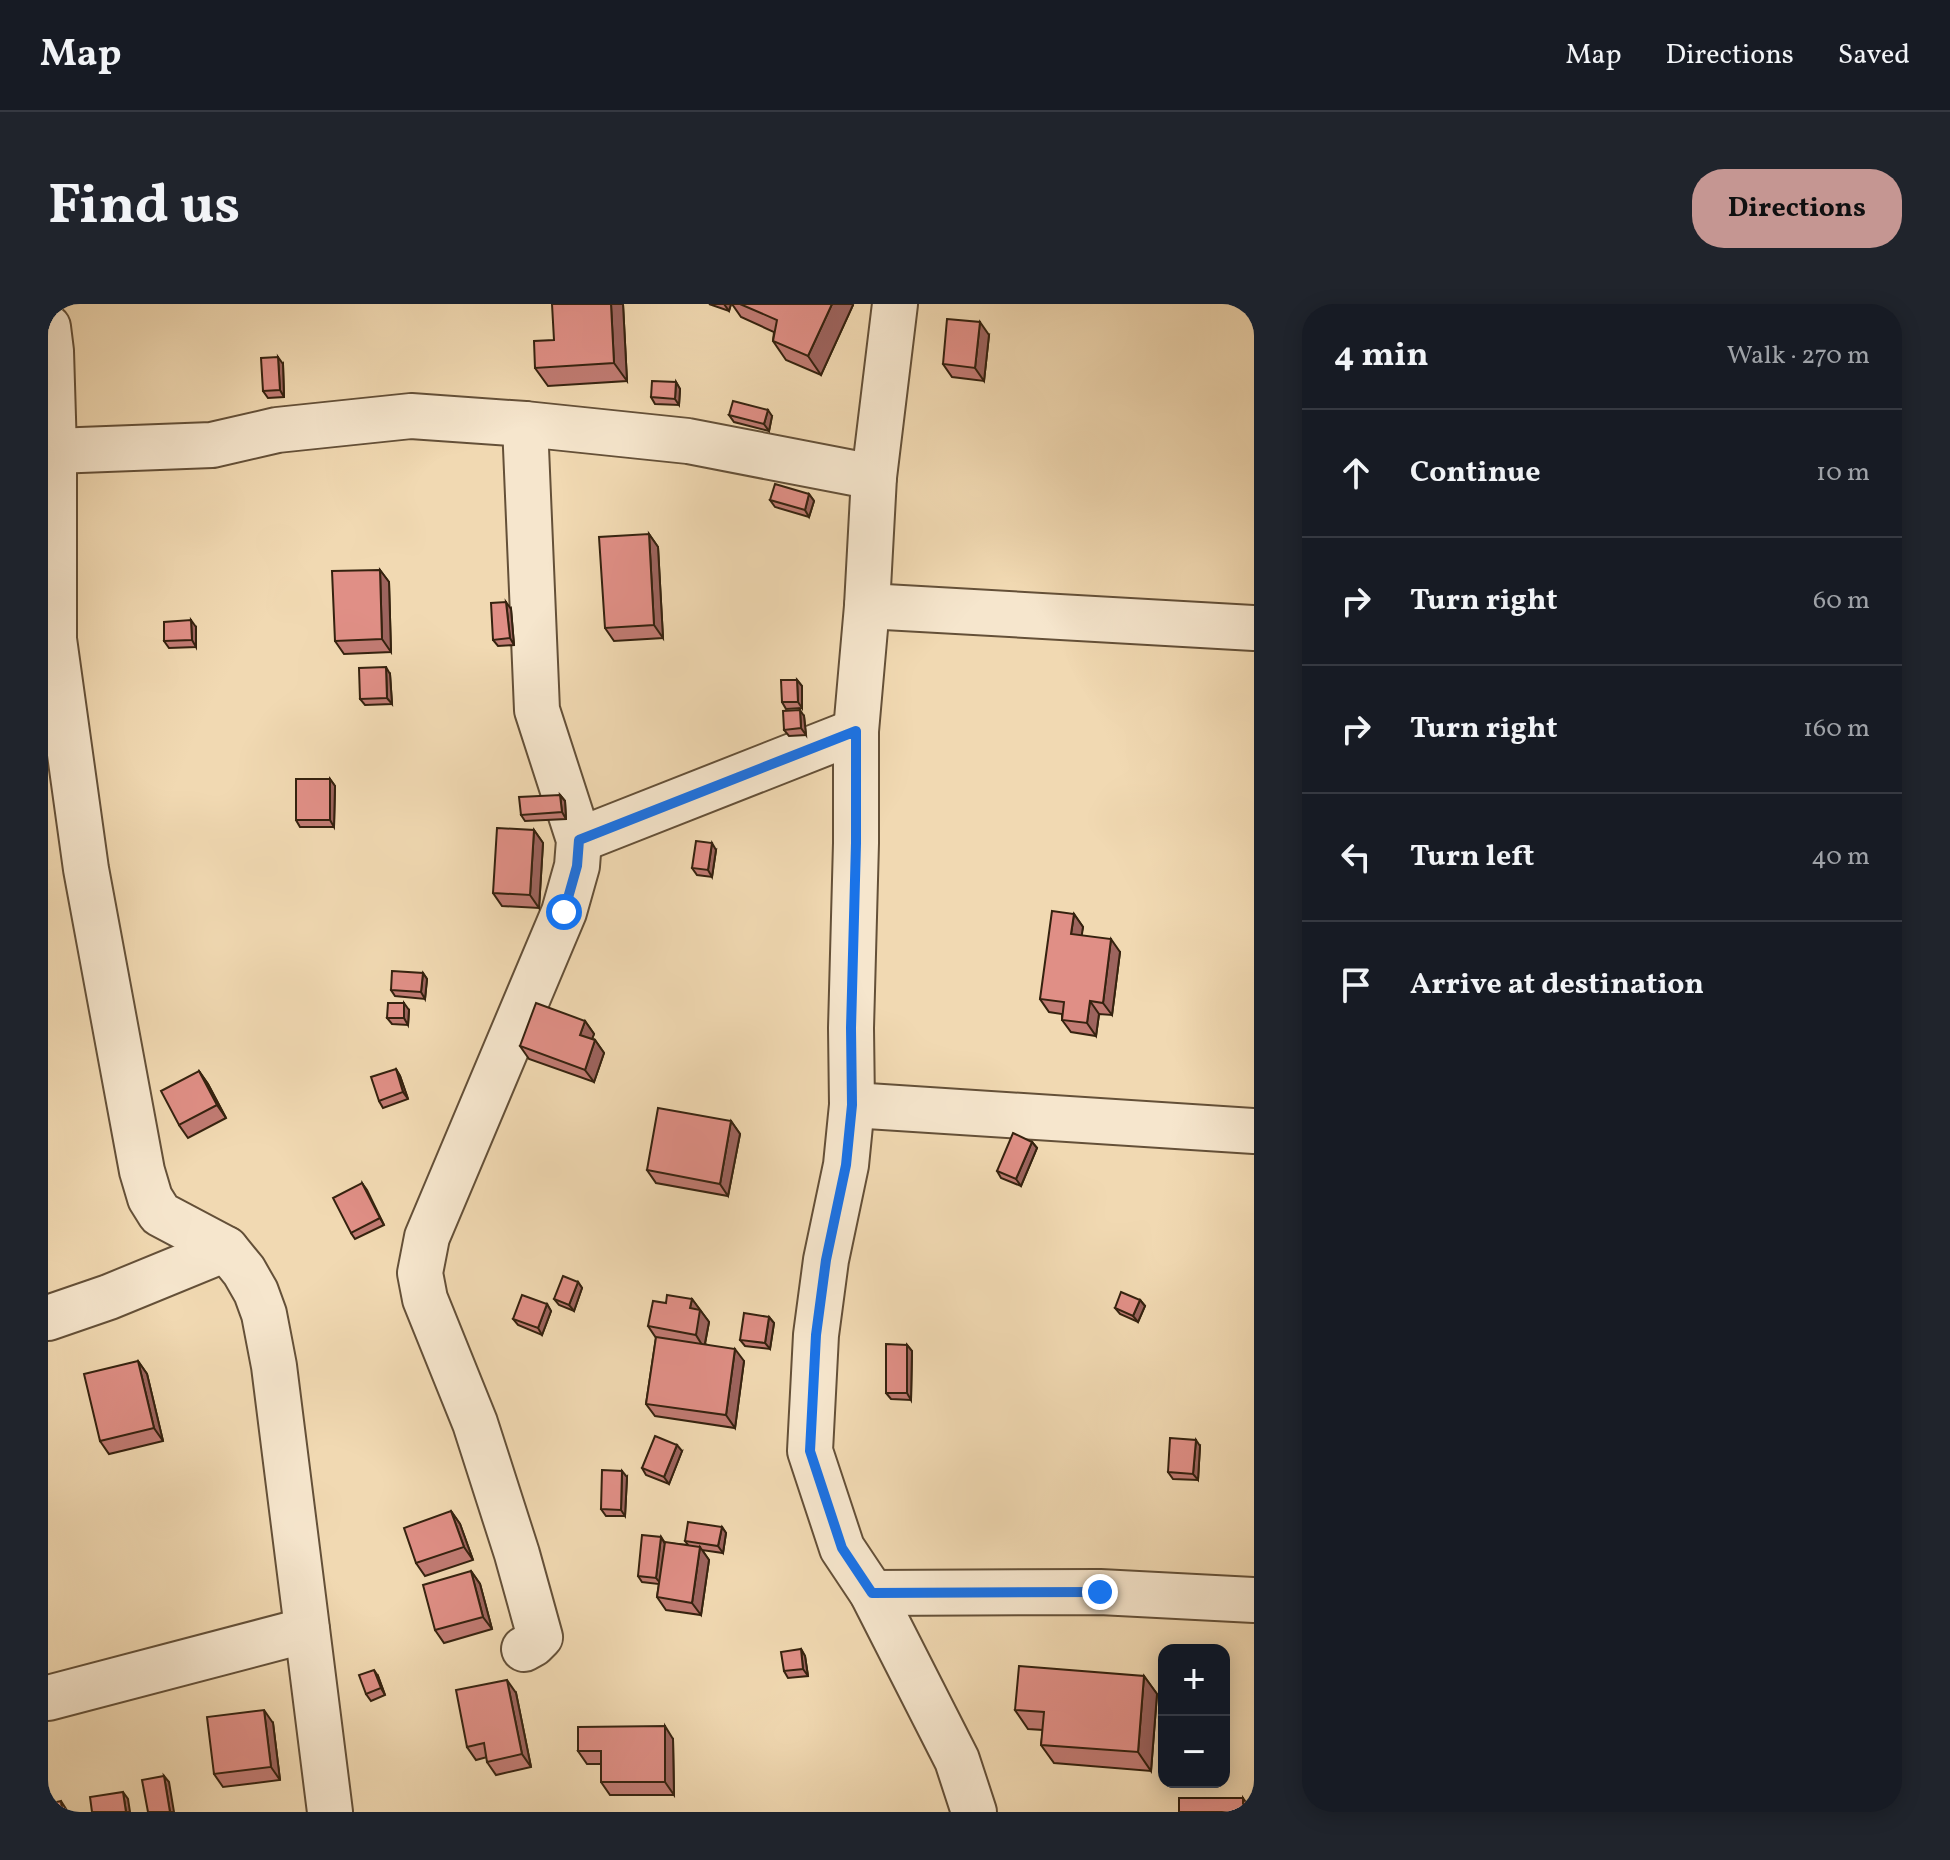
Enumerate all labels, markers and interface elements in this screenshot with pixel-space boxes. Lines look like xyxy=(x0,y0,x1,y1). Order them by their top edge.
text: Map xyxy=(40,29,121,82)
text: Map xyxy=(1566,36,1622,75)
text: Directions xyxy=(1666,36,1794,75)
text: Saved xyxy=(1838,36,1910,75)
text: Find us xyxy=(48,169,240,247)
button: Directions xyxy=(1692,169,1902,248)
text: 4 min xyxy=(1334,333,1429,380)
text: Walk · 270 m xyxy=(1727,338,1870,374)
icon: ahead xyxy=(1334,451,1378,495)
text: Continue xyxy=(1410,452,1541,494)
text: 10 m xyxy=(1816,455,1870,491)
icon: right xyxy=(1334,579,1378,623)
text: Turn right xyxy=(1410,580,1558,622)
text: 60 m xyxy=(1813,583,1870,619)
icon: right xyxy=(1334,707,1378,751)
text: Turn right xyxy=(1410,708,1558,750)
text: 160 m xyxy=(1803,711,1870,747)
icon: left xyxy=(1334,835,1378,879)
text: Turn left xyxy=(1410,836,1534,878)
text: 40 m xyxy=(1811,839,1870,875)
route start xyxy=(546,894,582,930)
icon: arrive xyxy=(1334,963,1378,1007)
text: Arrive at destination xyxy=(1410,964,1704,1006)
route end xyxy=(1082,1574,1118,1610)
map controls xyxy=(1158,1644,1230,1788)
button: + xyxy=(1158,1644,1230,1716)
button: − xyxy=(1158,1716,1230,1788)

